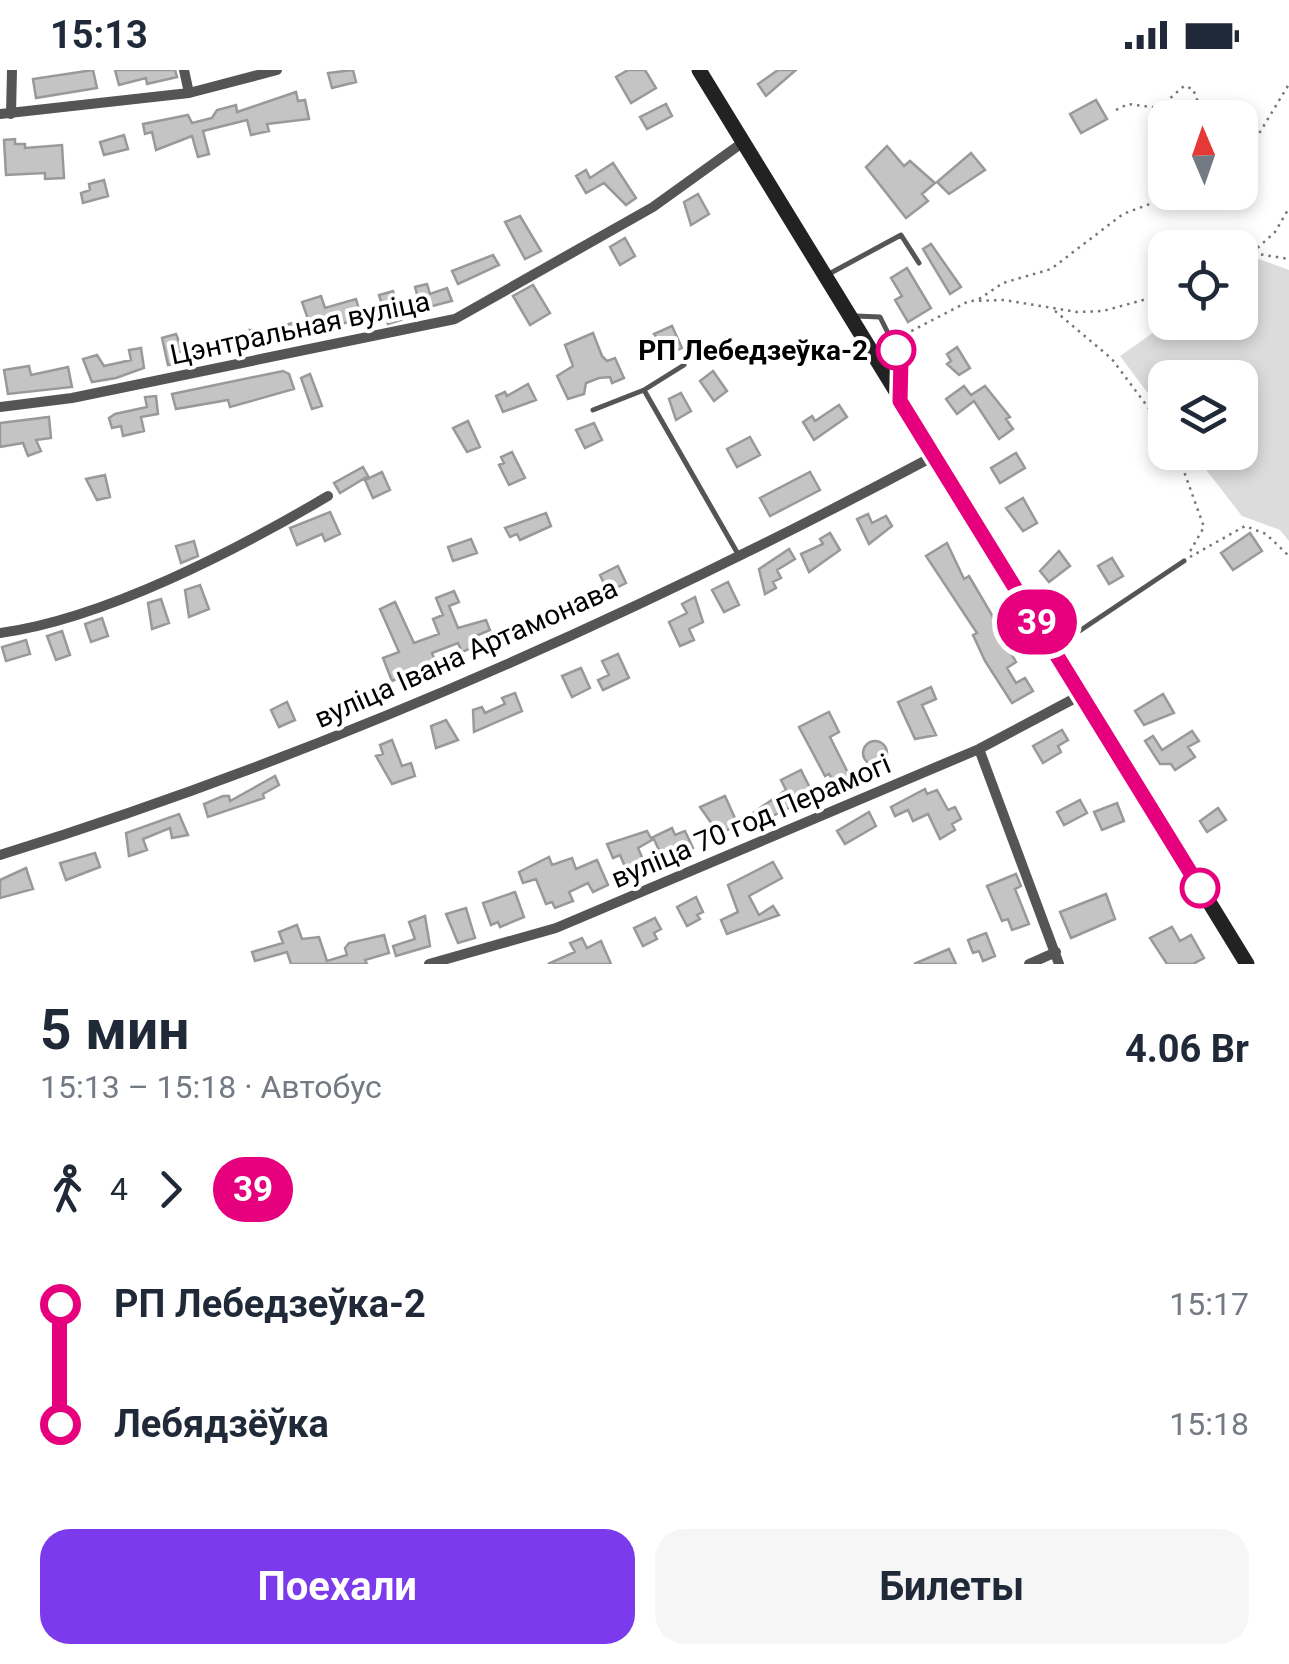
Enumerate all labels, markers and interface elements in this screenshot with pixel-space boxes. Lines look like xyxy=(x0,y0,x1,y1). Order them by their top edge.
text: 15:13 xyxy=(50,13,148,57)
north arrow xyxy=(1148,100,1258,210)
map controls xyxy=(1148,100,1258,470)
button: locate xyxy=(1148,230,1258,340)
street label: Цэнтральная вуліца xyxy=(167,284,433,372)
marker: РП Лебедзеўка-2 xyxy=(877,331,915,369)
place label: РП Лебедзеўка-2 xyxy=(638,334,868,367)
button: layers xyxy=(1148,360,1258,470)
street label: вуліца Івана Артамонава xyxy=(309,571,623,735)
line badge: 39 xyxy=(992,590,1082,654)
text: 39 xyxy=(1017,602,1057,643)
street label: вуліца 70 год Перамогі xyxy=(606,747,896,895)
unlabelled marker xyxy=(1181,869,1219,907)
text: 5 мин xyxy=(40,998,189,1062)
text: 4.06 Br xyxy=(1125,1027,1249,1071)
text: 15:13 – 15:18 · Автобус xyxy=(40,1068,382,1106)
icon: walk xyxy=(40,1162,95,1217)
icon: forward xyxy=(143,1162,198,1217)
text: 39 xyxy=(233,1169,273,1210)
text: 4 xyxy=(110,1170,128,1208)
text: РП Лебедзеўка-2 xyxy=(114,1282,426,1326)
text: 15:17 xyxy=(1169,1285,1249,1323)
text: Лебядзёўка xyxy=(114,1402,329,1446)
text: 15:18 xyxy=(1169,1405,1249,1443)
button: Поехали xyxy=(40,1529,635,1644)
button: Билеты xyxy=(655,1529,1249,1644)

